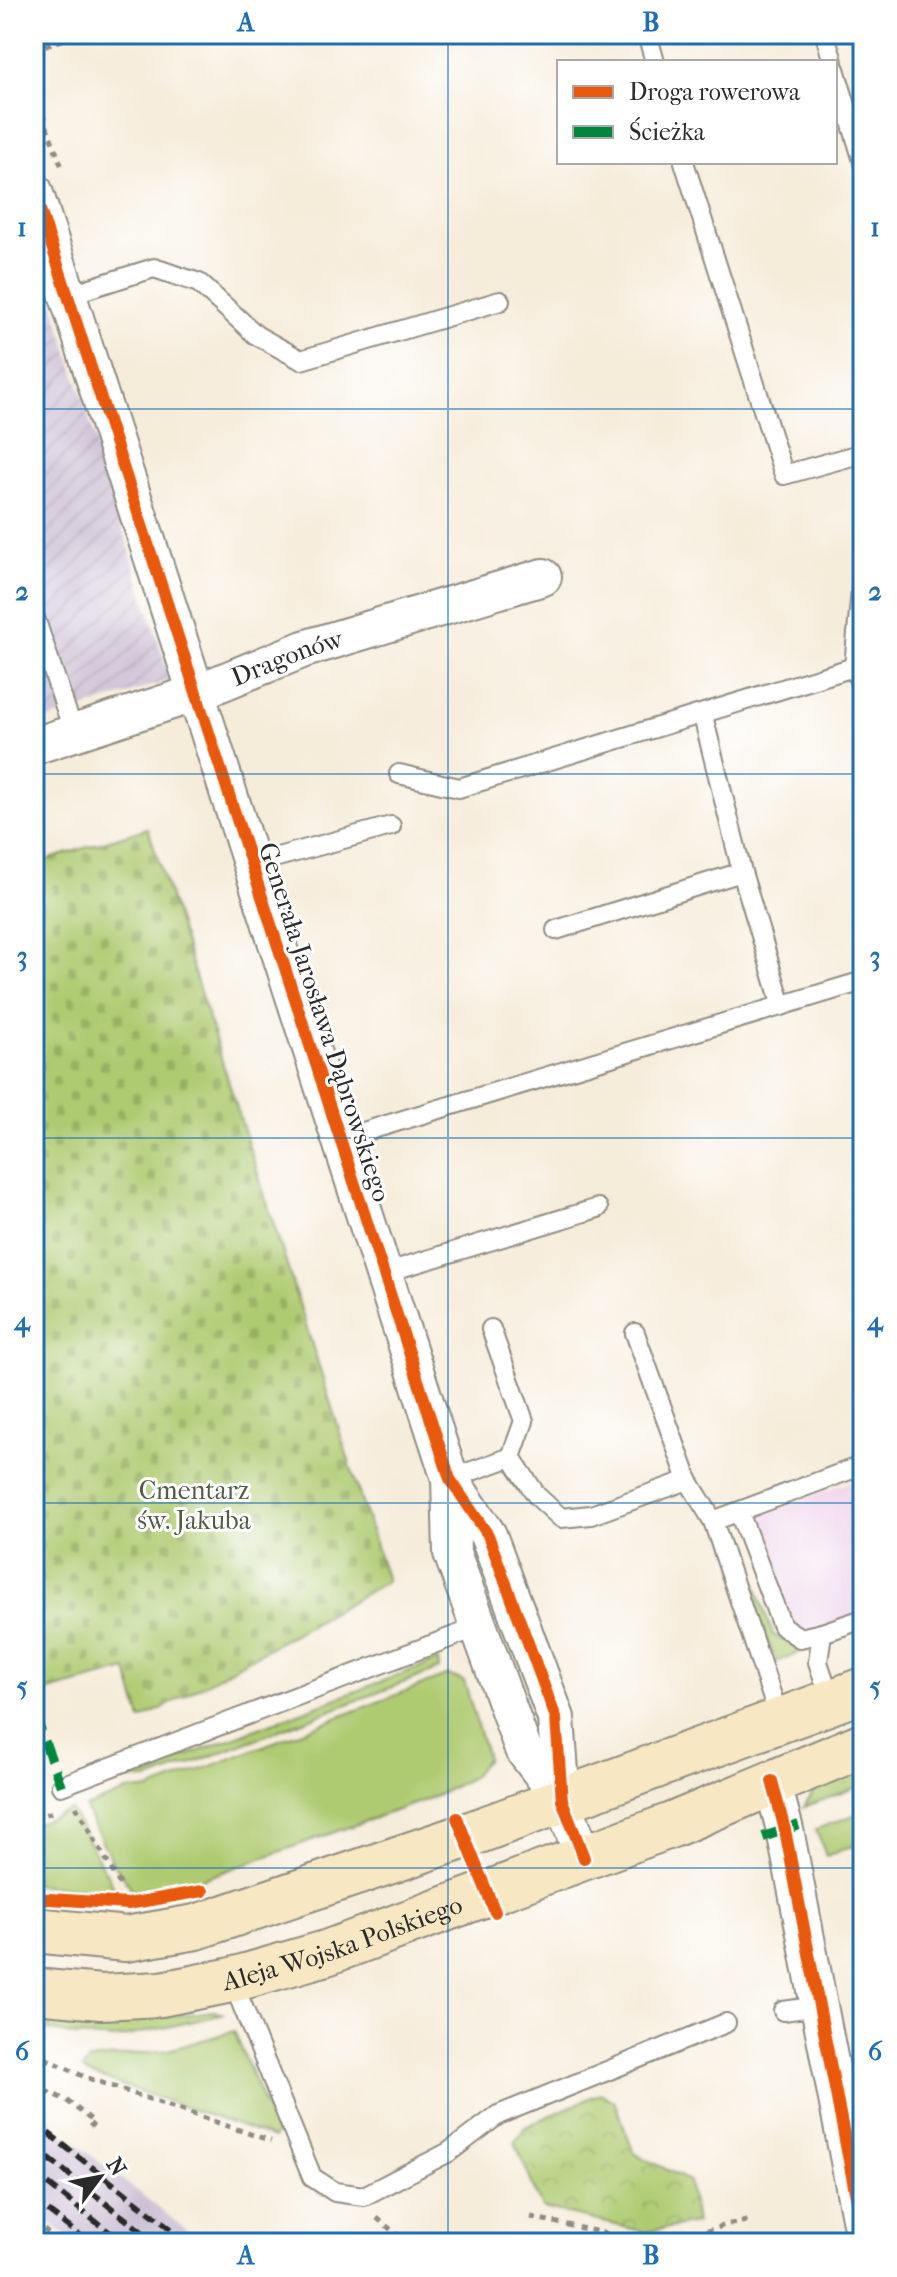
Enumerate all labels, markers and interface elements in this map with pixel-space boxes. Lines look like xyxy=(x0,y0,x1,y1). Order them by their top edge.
text: A xyxy=(236,7,256,38)
text: B xyxy=(643,7,660,38)
legend xyxy=(557,60,837,164)
text: Droga rowerowa xyxy=(629,78,801,106)
text: Ścieżka xyxy=(629,117,706,146)
text: 1 xyxy=(17,212,27,243)
text: 1 xyxy=(870,212,880,243)
text: 2 xyxy=(15,576,29,607)
text: 2 xyxy=(868,576,882,607)
street label: Dragonów xyxy=(227,623,347,693)
street label: Generała Jarosława Dąbrowskiego xyxy=(251,839,397,1206)
text: 3 xyxy=(17,941,27,972)
text: 3 xyxy=(870,941,880,972)
text: 4 xyxy=(13,1306,31,1338)
text: 4 xyxy=(866,1306,884,1338)
park label: Cmentarz św. Jakuba xyxy=(137,1475,252,1536)
text: 5 xyxy=(16,1671,28,1702)
text: 5 xyxy=(869,1671,881,1702)
street label: Aleja Wojska Polskiego xyxy=(219,1889,466,1998)
text: 6 xyxy=(15,2036,30,2067)
text: 6 xyxy=(868,2036,883,2067)
north arrow xyxy=(60,2137,140,2217)
text: N xyxy=(101,2153,132,2181)
text: A xyxy=(236,2240,256,2271)
text: B xyxy=(643,2240,660,2271)

